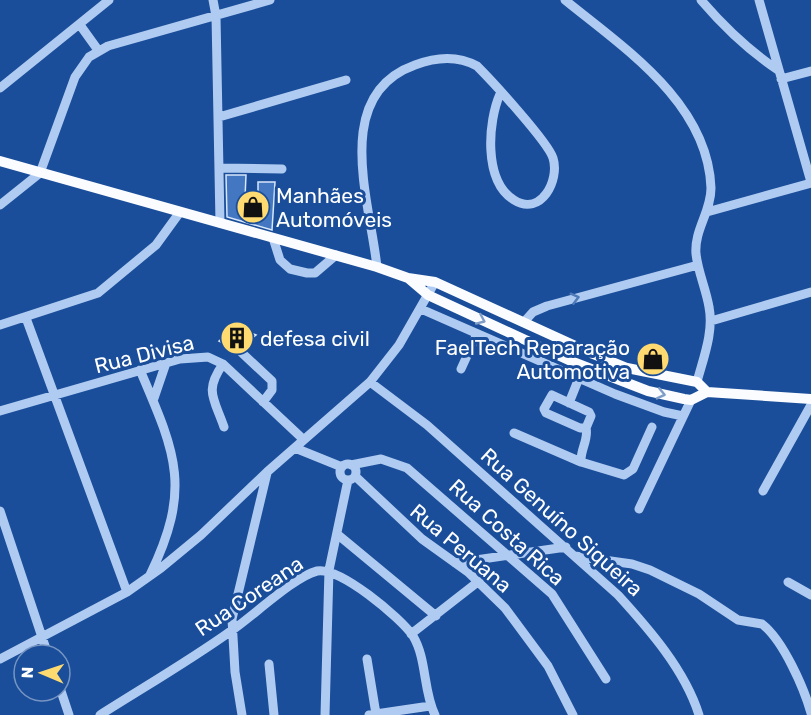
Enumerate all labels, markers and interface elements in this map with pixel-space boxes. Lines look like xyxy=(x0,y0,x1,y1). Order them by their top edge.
place label: Manhães Automóveis xyxy=(276,183,392,232)
shop icon: Manhães Automóveis xyxy=(235,189,271,225)
one-way arrow xyxy=(570,293,580,306)
one-way arrow xyxy=(475,312,486,324)
building icon: defesa civil xyxy=(219,320,255,356)
place label: defesa civil xyxy=(260,326,370,351)
street label: Rua Divisa xyxy=(92,330,196,378)
place label: FaelTech Reparação Automotiva xyxy=(435,335,630,384)
shop icon: FaelTech Reparação Automotiva xyxy=(635,341,671,377)
one-way arrow xyxy=(656,387,666,400)
street label: Rua Genuíno Siqueira xyxy=(476,443,648,601)
street label: Rua Costa Rica xyxy=(444,474,570,590)
street label: Rua Peruana xyxy=(405,498,517,598)
street label: Rua Coreana xyxy=(190,551,308,641)
north arrow xyxy=(12,643,72,703)
text: N xyxy=(18,666,37,679)

